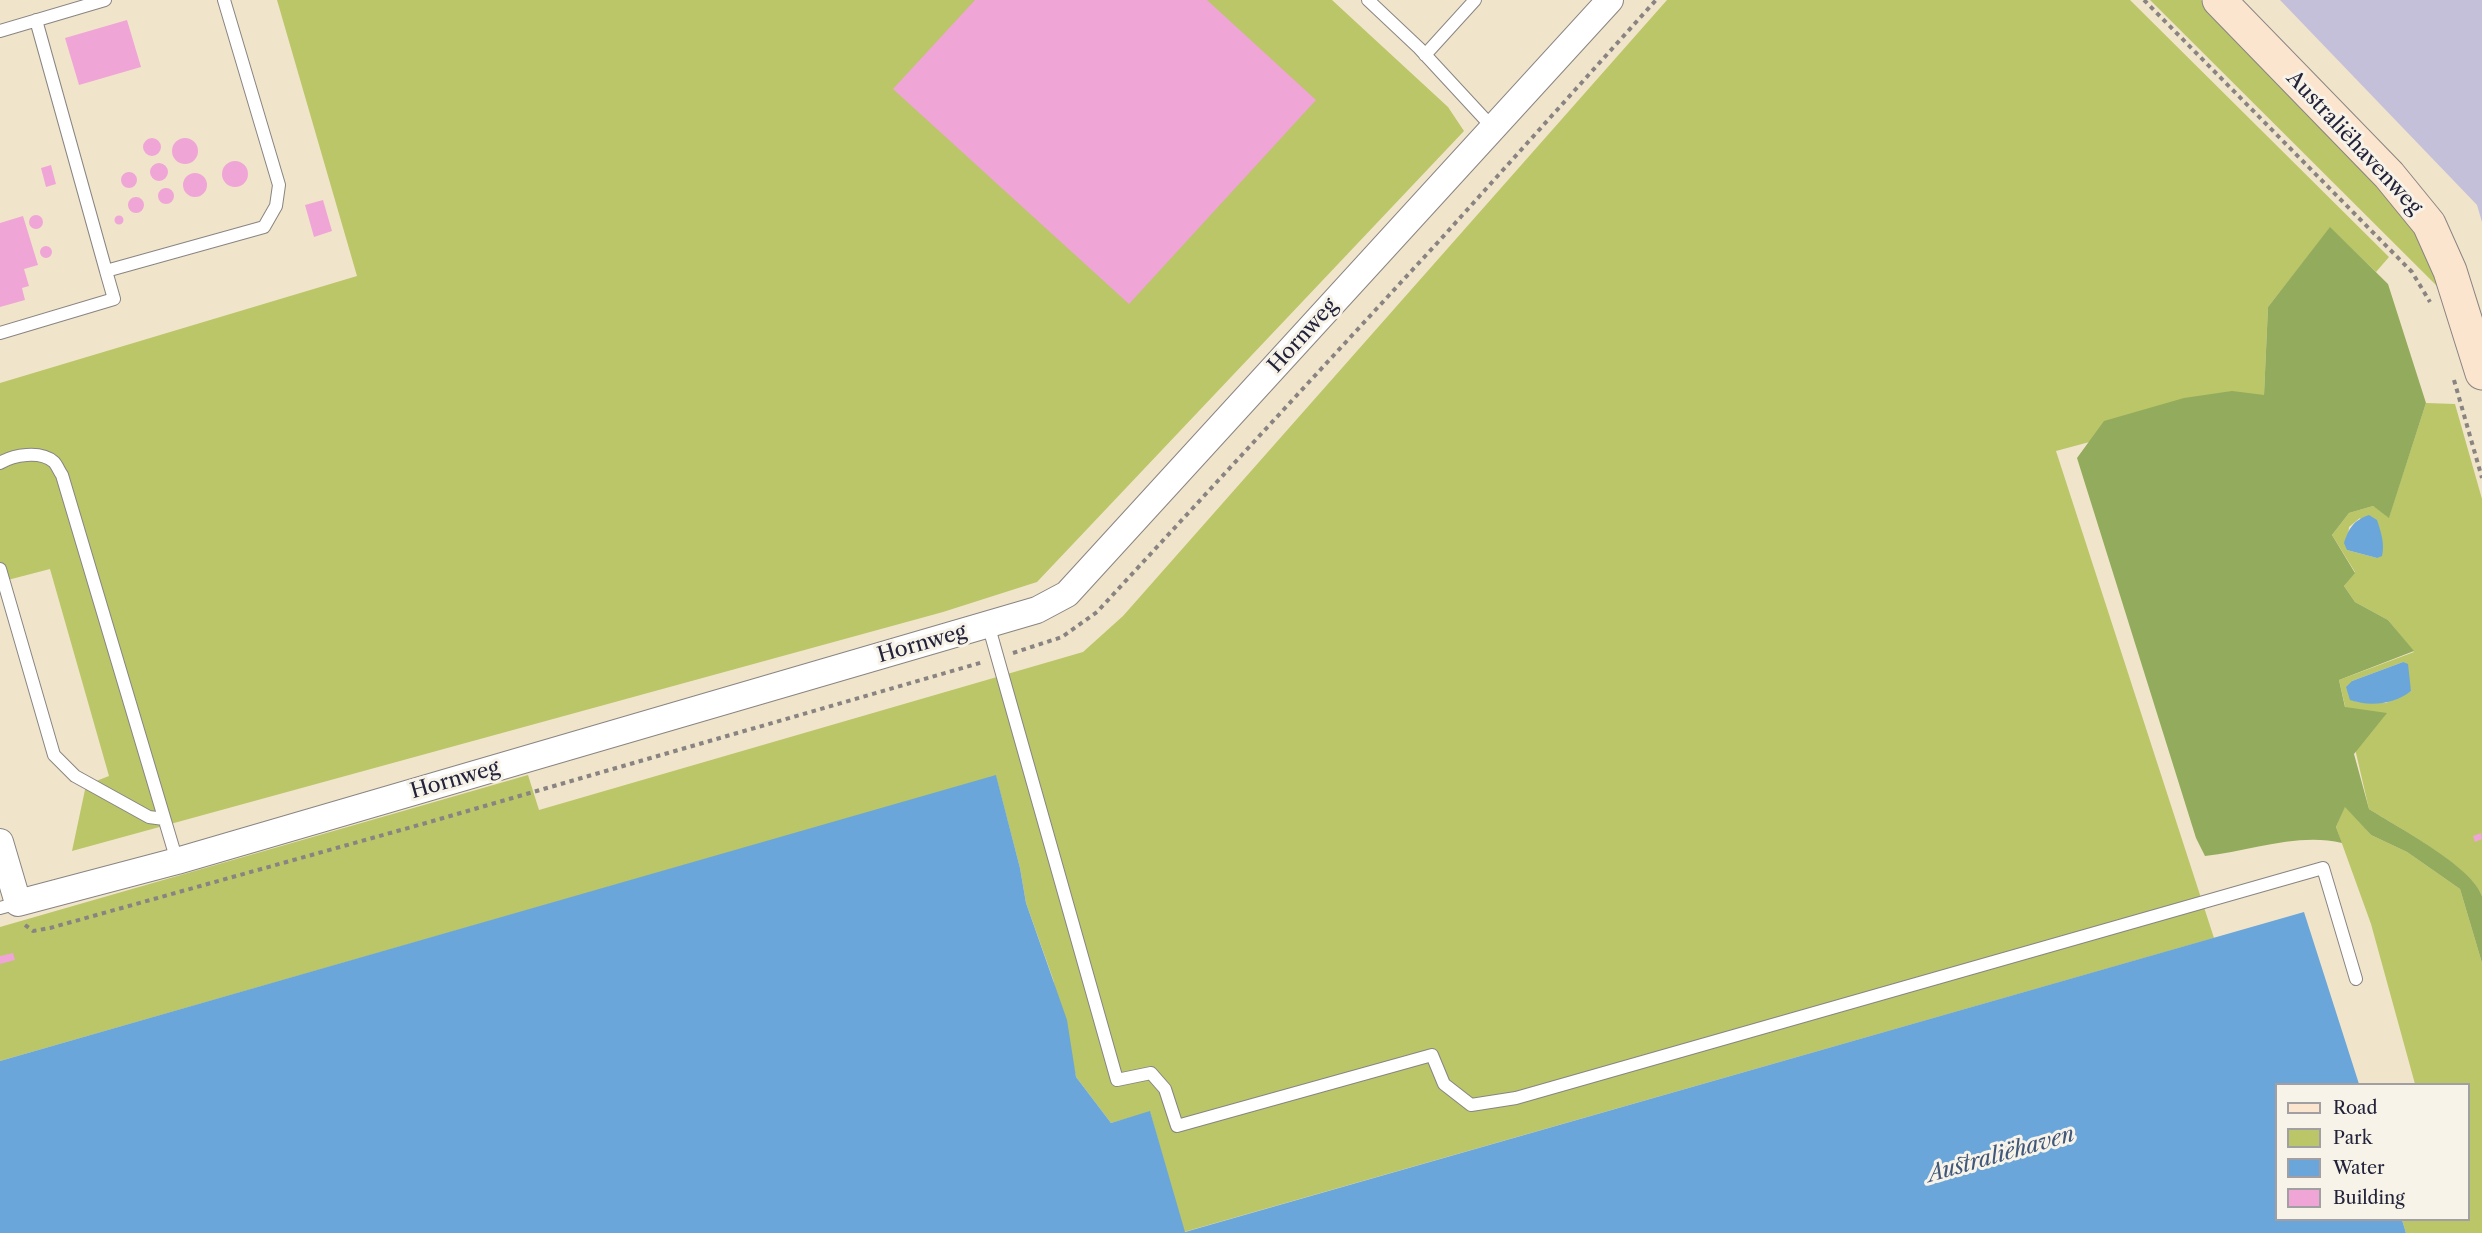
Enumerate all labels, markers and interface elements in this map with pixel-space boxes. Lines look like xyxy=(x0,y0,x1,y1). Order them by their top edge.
street label: Australiëhavenweg xyxy=(2281,66,2427,220)
street label: Hornweg xyxy=(1263,294,1343,378)
street label: Hornweg xyxy=(875,619,969,669)
street label: Hornweg xyxy=(408,755,502,805)
legend xyxy=(2275,1083,2470,1221)
text: Road xyxy=(2333,1097,2378,1119)
water label: Australiëhaven xyxy=(1924,1121,2078,1189)
text: Park xyxy=(2333,1127,2372,1149)
text: Water xyxy=(2333,1157,2385,1179)
text: Building xyxy=(2333,1187,2405,1209)

